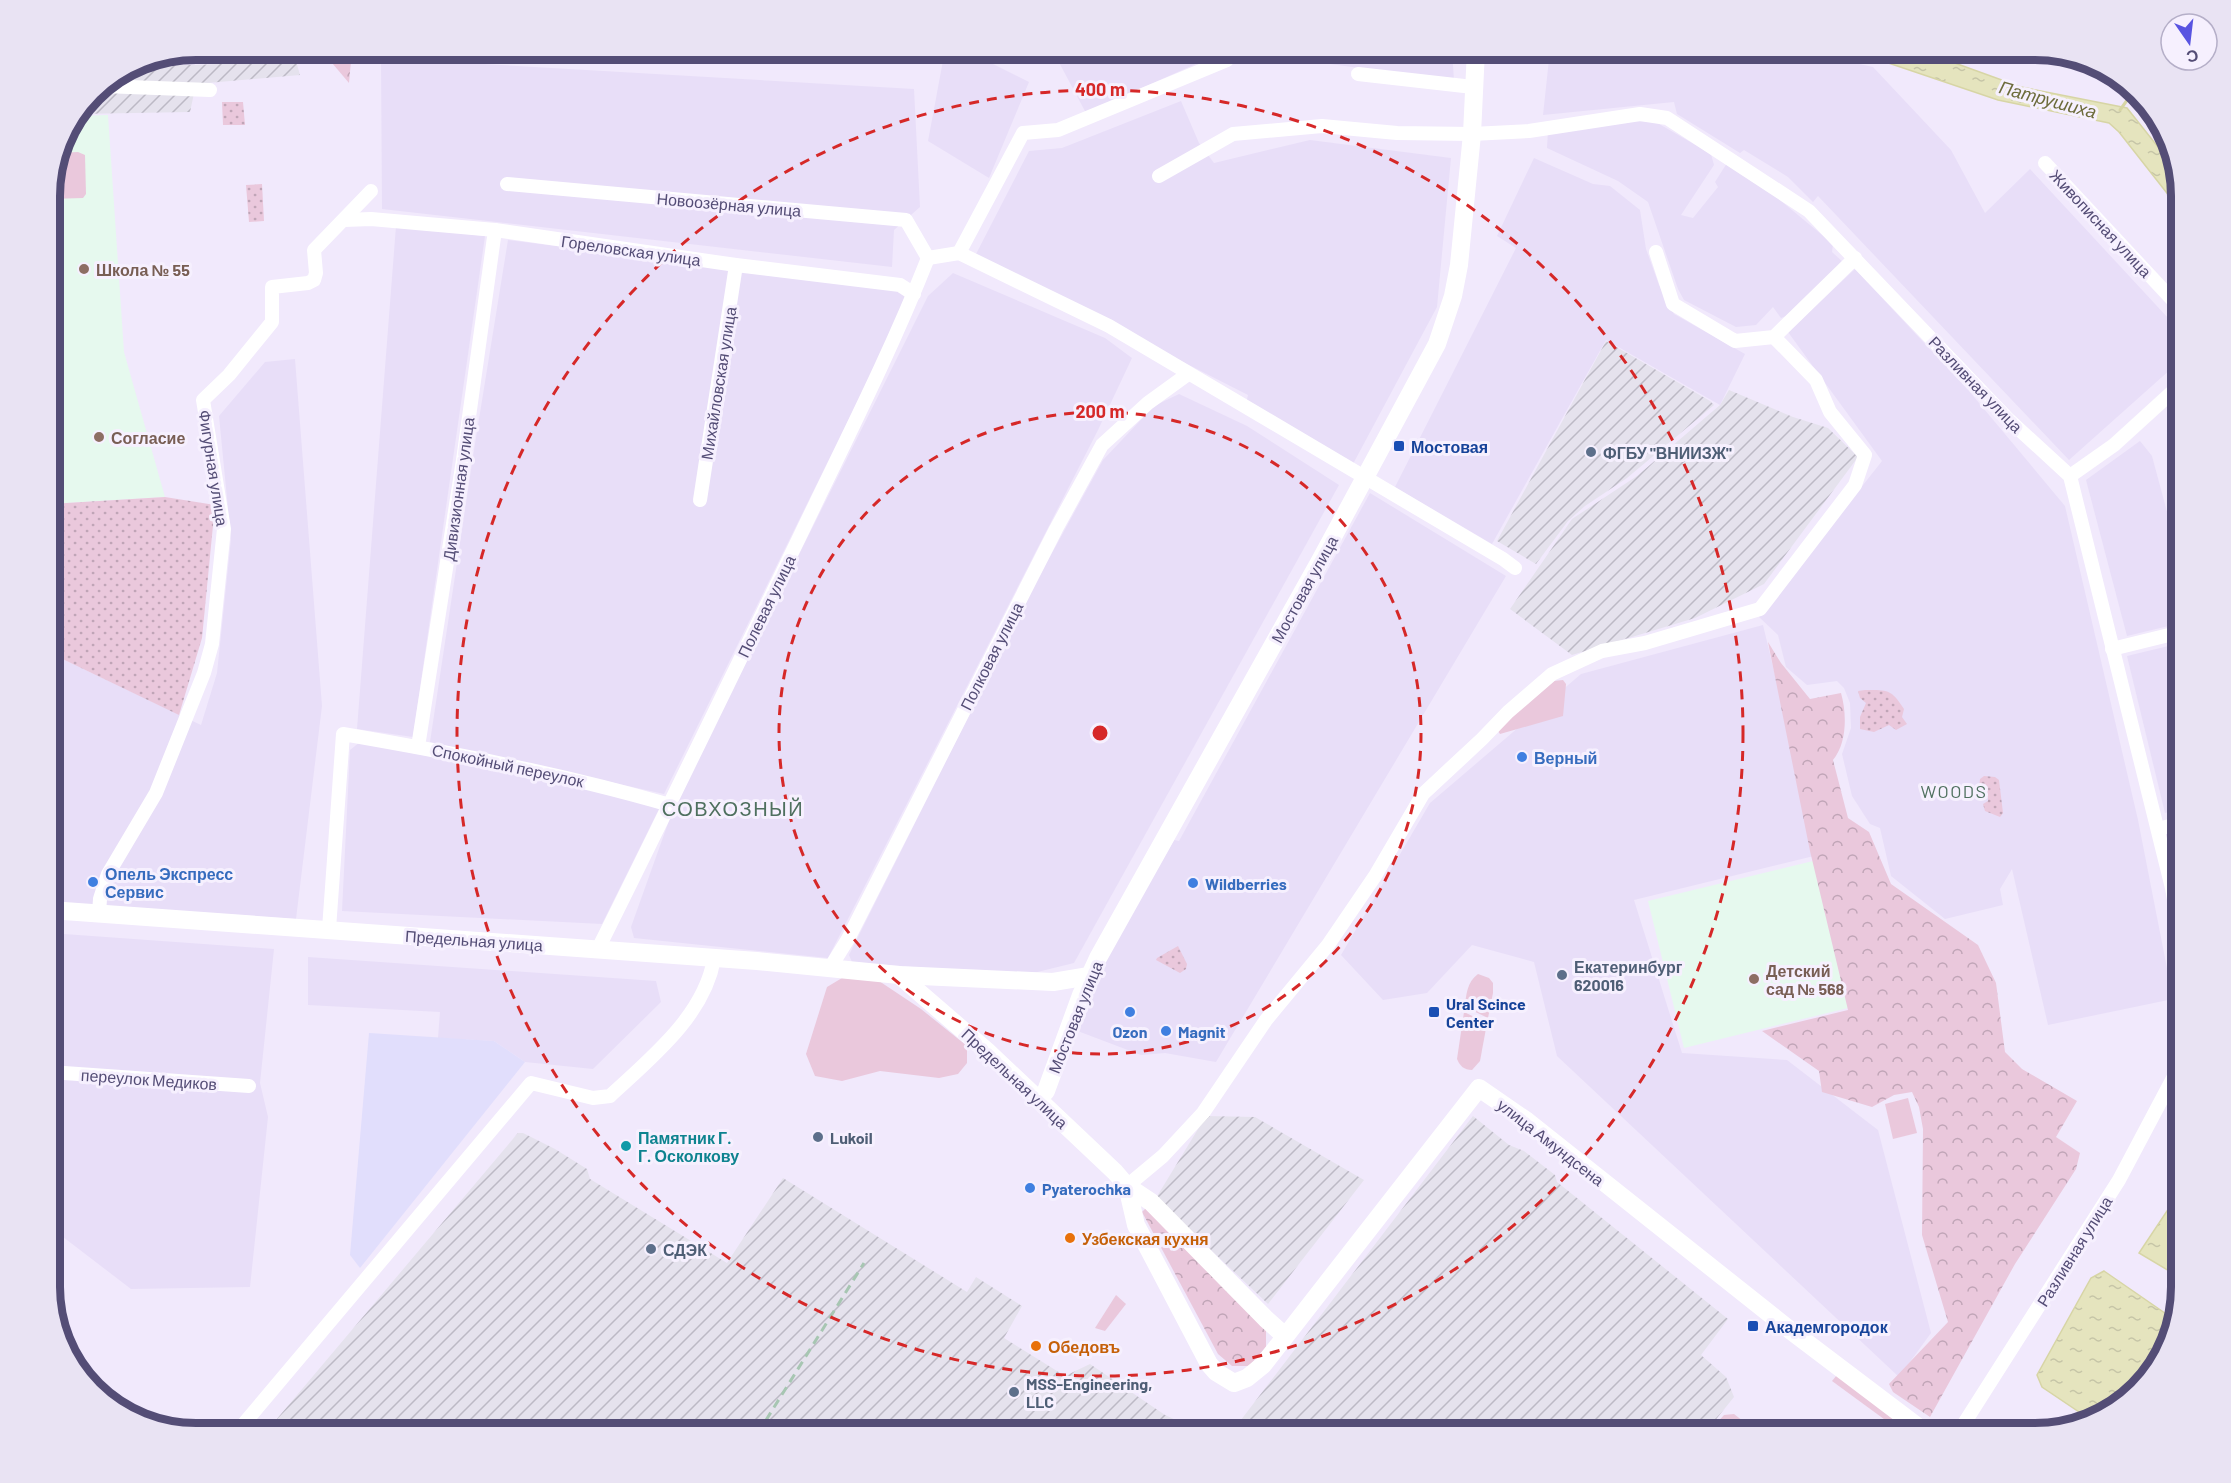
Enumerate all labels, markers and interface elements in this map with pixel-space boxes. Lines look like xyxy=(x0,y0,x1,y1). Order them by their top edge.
north arrow xyxy=(2159,12,2219,72)
text: С xyxy=(2184,46,2201,68)
water label: Патрушиха xyxy=(1997,75,2099,123)
text: 400 m xyxy=(1075,78,1125,100)
street label: Живописная улица xyxy=(2046,165,2156,281)
street label: Новоозёрная улица xyxy=(656,188,802,220)
street label: Гореловская улица xyxy=(560,231,702,269)
place label: Школа № 55 xyxy=(96,260,190,279)
marker: Школа № 55 xyxy=(77,262,91,276)
street label: Михайловская улица xyxy=(697,305,740,461)
street label: Разливная улица xyxy=(1925,332,2027,436)
text: 200 m xyxy=(1075,400,1125,422)
street label: Фигурная улица xyxy=(195,409,233,527)
street label: Дивизионная улица xyxy=(439,416,477,562)
place label: Согласие xyxy=(111,428,185,447)
marker: Согласие xyxy=(92,430,106,444)
place label: Мостовая xyxy=(1411,437,1488,456)
marker: Мостовая xyxy=(1392,439,1406,453)
place label: ФГБУ "ВНИИЗЖ" xyxy=(1603,443,1732,462)
marker: ФГБУ "ВНИИЗЖ" xyxy=(1584,445,1598,459)
street label: Мостовая улица xyxy=(1267,532,1341,646)
street label: Полевая улица xyxy=(733,552,799,660)
street label: Полковая улица xyxy=(956,599,1026,713)
centre of rings xyxy=(1090,723,1110,743)
street label: Спокойный переулок xyxy=(430,740,587,791)
place label: Верный xyxy=(1534,748,1597,767)
marker: Верный xyxy=(1515,750,1529,764)
district label: WOODS xyxy=(1921,780,1987,802)
district label: СОВХОЗНЫЙ xyxy=(662,796,804,820)
place label: Опель Экспресс Сервис xyxy=(105,864,233,901)
place label: Wildberries xyxy=(1205,874,1287,893)
marker: Опель Экспресс Сервис xyxy=(86,875,100,889)
marker: Wildberries xyxy=(1186,876,1200,890)
street label: Предельная улица xyxy=(405,926,544,954)
place label: Екатеринбург 620016 xyxy=(1574,957,1683,994)
street label: Мостовая улица xyxy=(1044,958,1106,1076)
place label: Детский сад № 568 xyxy=(1766,961,1845,998)
marker: Екатеринбург 620016 xyxy=(1555,968,1569,982)
marker: Детский сад № 568 xyxy=(1747,972,1761,986)
place label: Ural Scince Center xyxy=(1446,994,1526,1031)
marker: Ozon xyxy=(1123,1005,1137,1019)
marker: Ural Scince Center xyxy=(1427,1005,1441,1019)
place label: Ozon xyxy=(1113,1022,1147,1041)
place label: Magnit xyxy=(1178,1022,1226,1041)
street label: Предельная улица xyxy=(958,1024,1072,1132)
marker: Magnit xyxy=(1159,1024,1173,1038)
street label: переулок Медиков xyxy=(80,1065,218,1093)
street label: улица Амундсена xyxy=(1494,1095,1608,1190)
place label: Памятник Г. Г. Осколкову xyxy=(638,1128,739,1165)
place label: Lukoil xyxy=(830,1128,873,1147)
marker: Lukoil xyxy=(811,1130,825,1144)
marker: Памятник Г. Г. Осколкову xyxy=(619,1139,633,1153)
place label: Pyaterochka xyxy=(1042,1179,1131,1198)
marker: Pyaterochka xyxy=(1023,1181,1037,1195)
street label: Разливная улица xyxy=(2032,1192,2116,1310)
place label: Узбекская кухня xyxy=(1082,1229,1209,1248)
marker: Узбекская кухня xyxy=(1063,1231,1077,1245)
place label: СДЭК xyxy=(663,1240,707,1259)
marker: СДЭК xyxy=(644,1242,658,1256)
place label: Академгородок xyxy=(1765,1317,1889,1336)
marker: Академгородок xyxy=(1746,1319,1760,1333)
place label: Обедовъ xyxy=(1048,1337,1120,1356)
marker: Обедовъ xyxy=(1029,1339,1043,1353)
place label: MSS-Engineering, LLC xyxy=(1026,1374,1152,1411)
marker: MSS-Engineering, LLC xyxy=(1007,1385,1021,1399)

